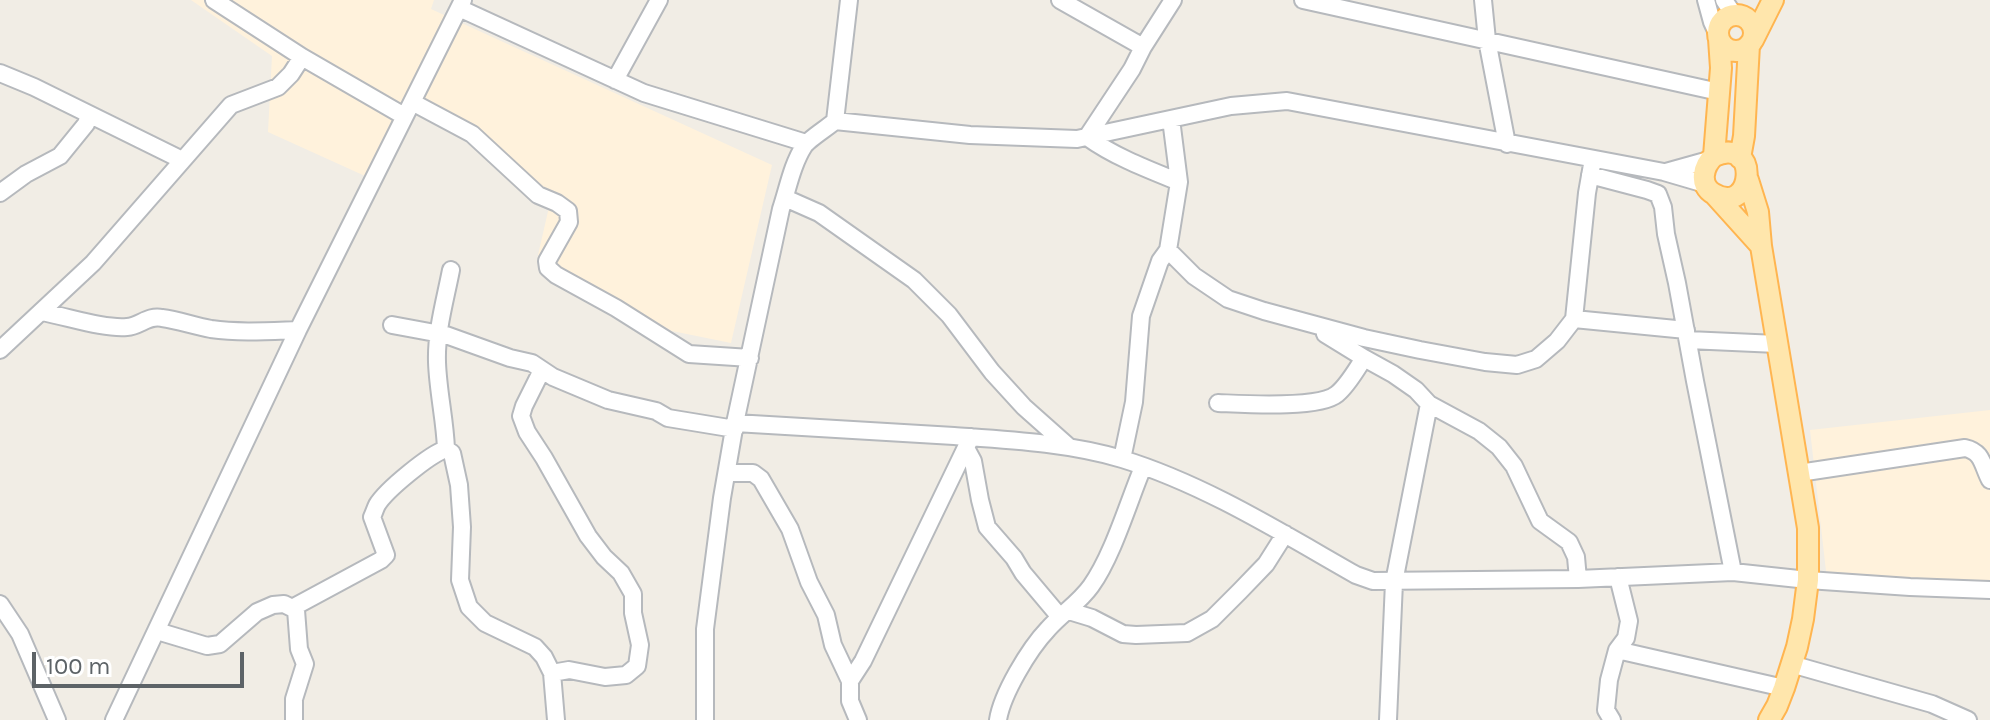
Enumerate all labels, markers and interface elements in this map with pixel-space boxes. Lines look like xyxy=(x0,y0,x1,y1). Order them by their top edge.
scale bar xyxy=(36,636,248,686)
text: 100 m xyxy=(46,652,111,680)

